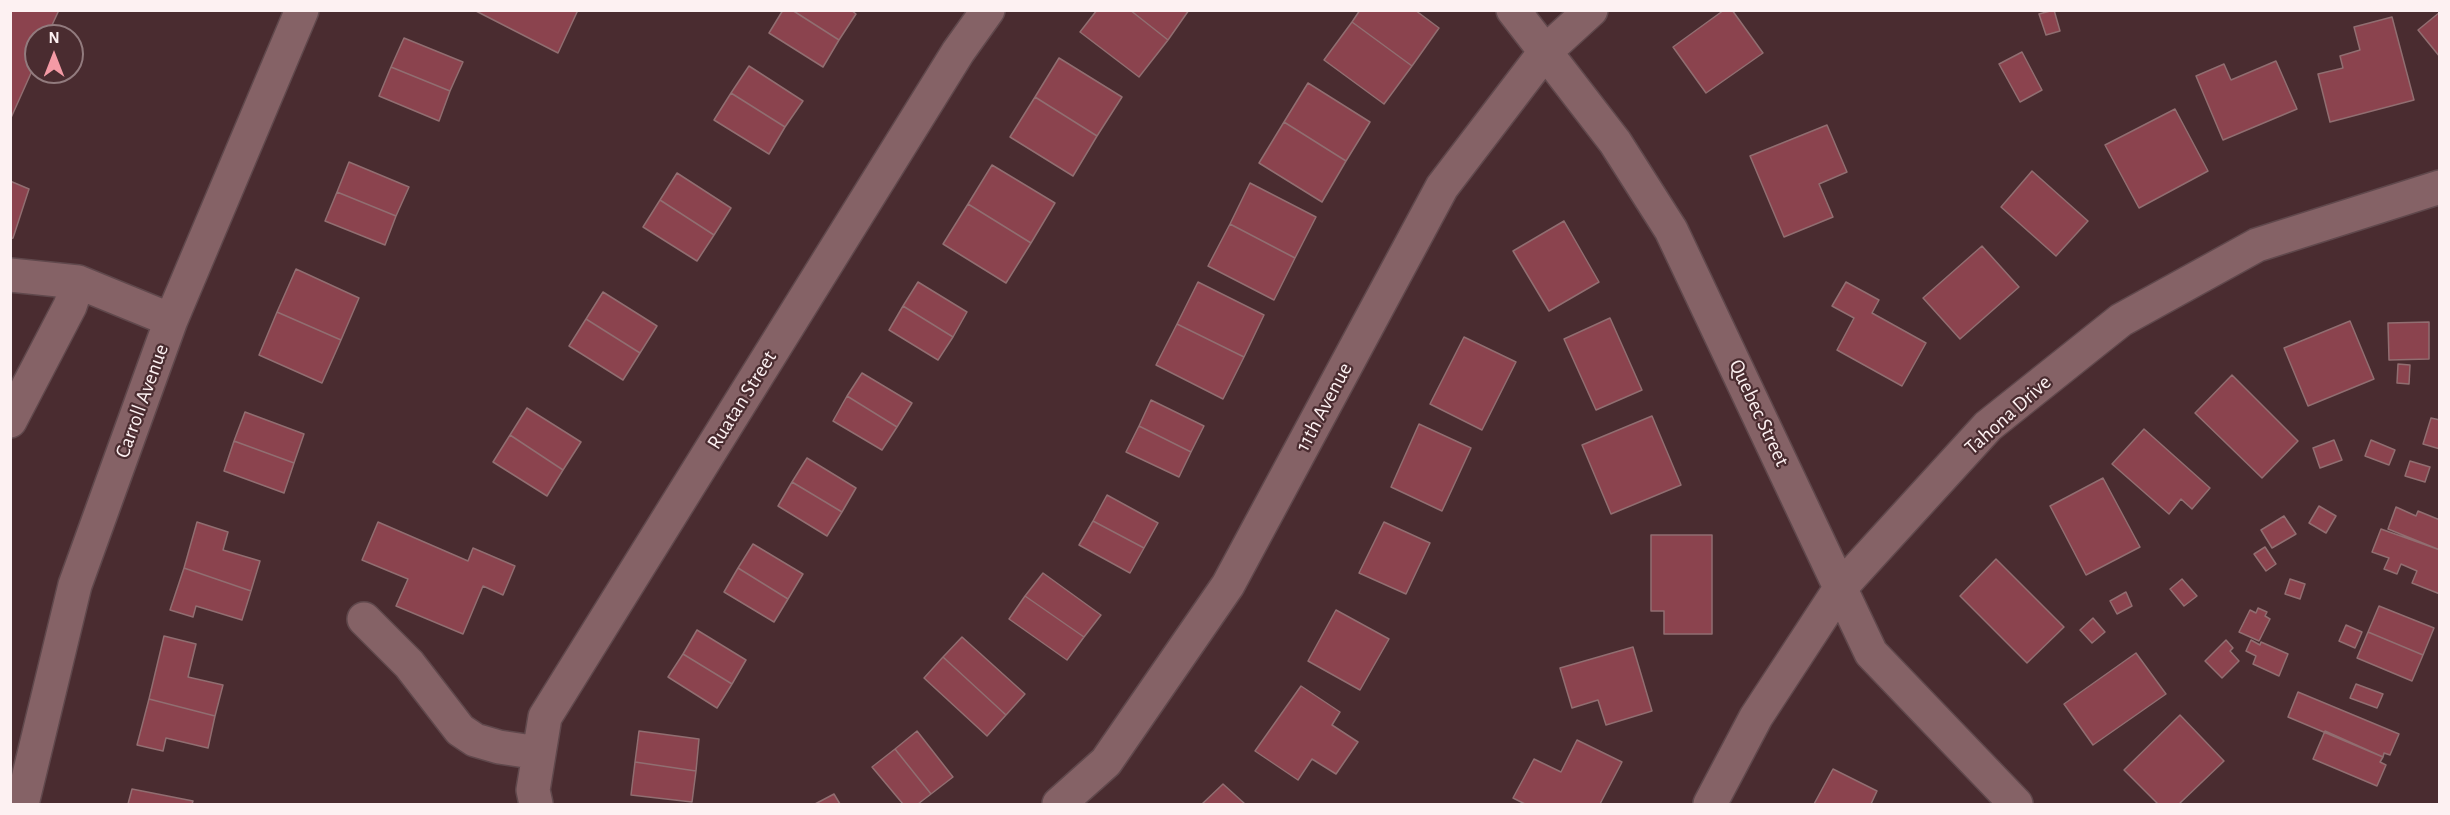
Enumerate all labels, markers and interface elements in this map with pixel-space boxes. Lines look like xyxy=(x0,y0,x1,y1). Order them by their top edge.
north arrow xyxy=(24,24,84,84)
text: N xyxy=(48,30,60,46)
street label: Carroll Avenue xyxy=(110,341,174,461)
street label: Ruatan Street xyxy=(702,346,782,454)
street label: Quebec Street xyxy=(1723,355,1795,471)
street label: 11th Avenue xyxy=(1290,358,1358,456)
street label: Tahona Drive xyxy=(1960,370,2056,460)

